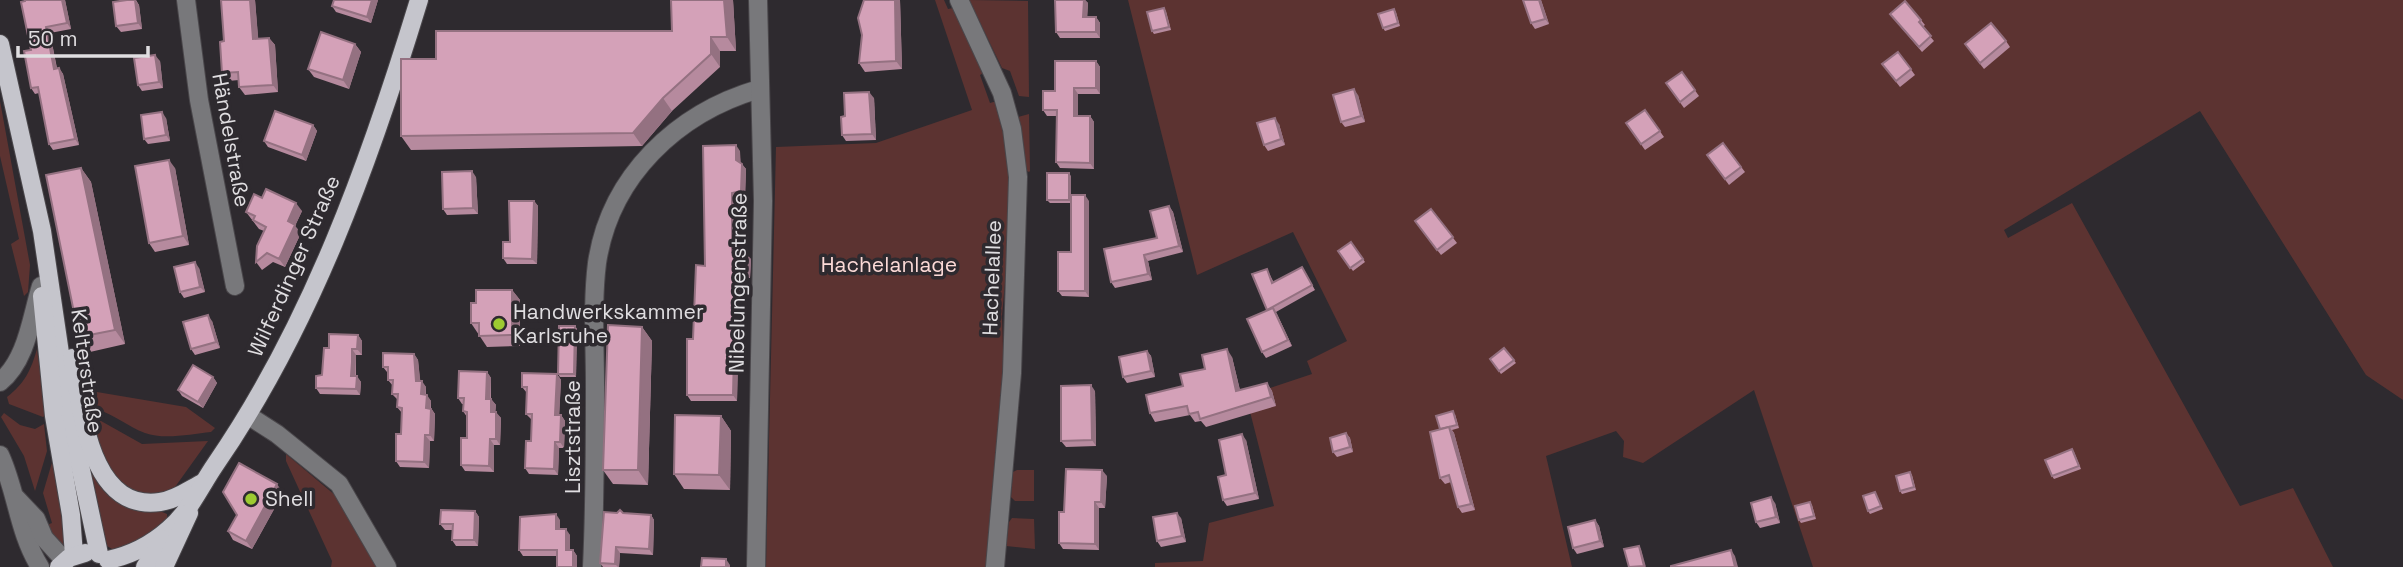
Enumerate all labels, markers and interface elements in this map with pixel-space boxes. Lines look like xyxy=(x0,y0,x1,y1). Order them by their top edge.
scale bar xyxy=(18,14,147,58)
text: 50 m xyxy=(28,25,78,52)
street label: Händelstraße xyxy=(206,71,257,209)
street label: Wilferdinger Straße xyxy=(241,171,346,361)
street label: Nibelungenstraße xyxy=(722,193,753,373)
street label: Hachelallee xyxy=(976,220,1007,336)
park label: Hachelanlage xyxy=(821,251,957,278)
place label: Handwerkskammer Karlsruhe xyxy=(513,298,704,349)
street label: Kelterstraße xyxy=(65,307,110,435)
marker: Handwerkskammer Karlsruhe xyxy=(491,316,507,332)
street label: Lisztstraße xyxy=(559,380,586,494)
place label: Shell xyxy=(265,485,313,512)
marker: Shell xyxy=(243,491,259,507)

